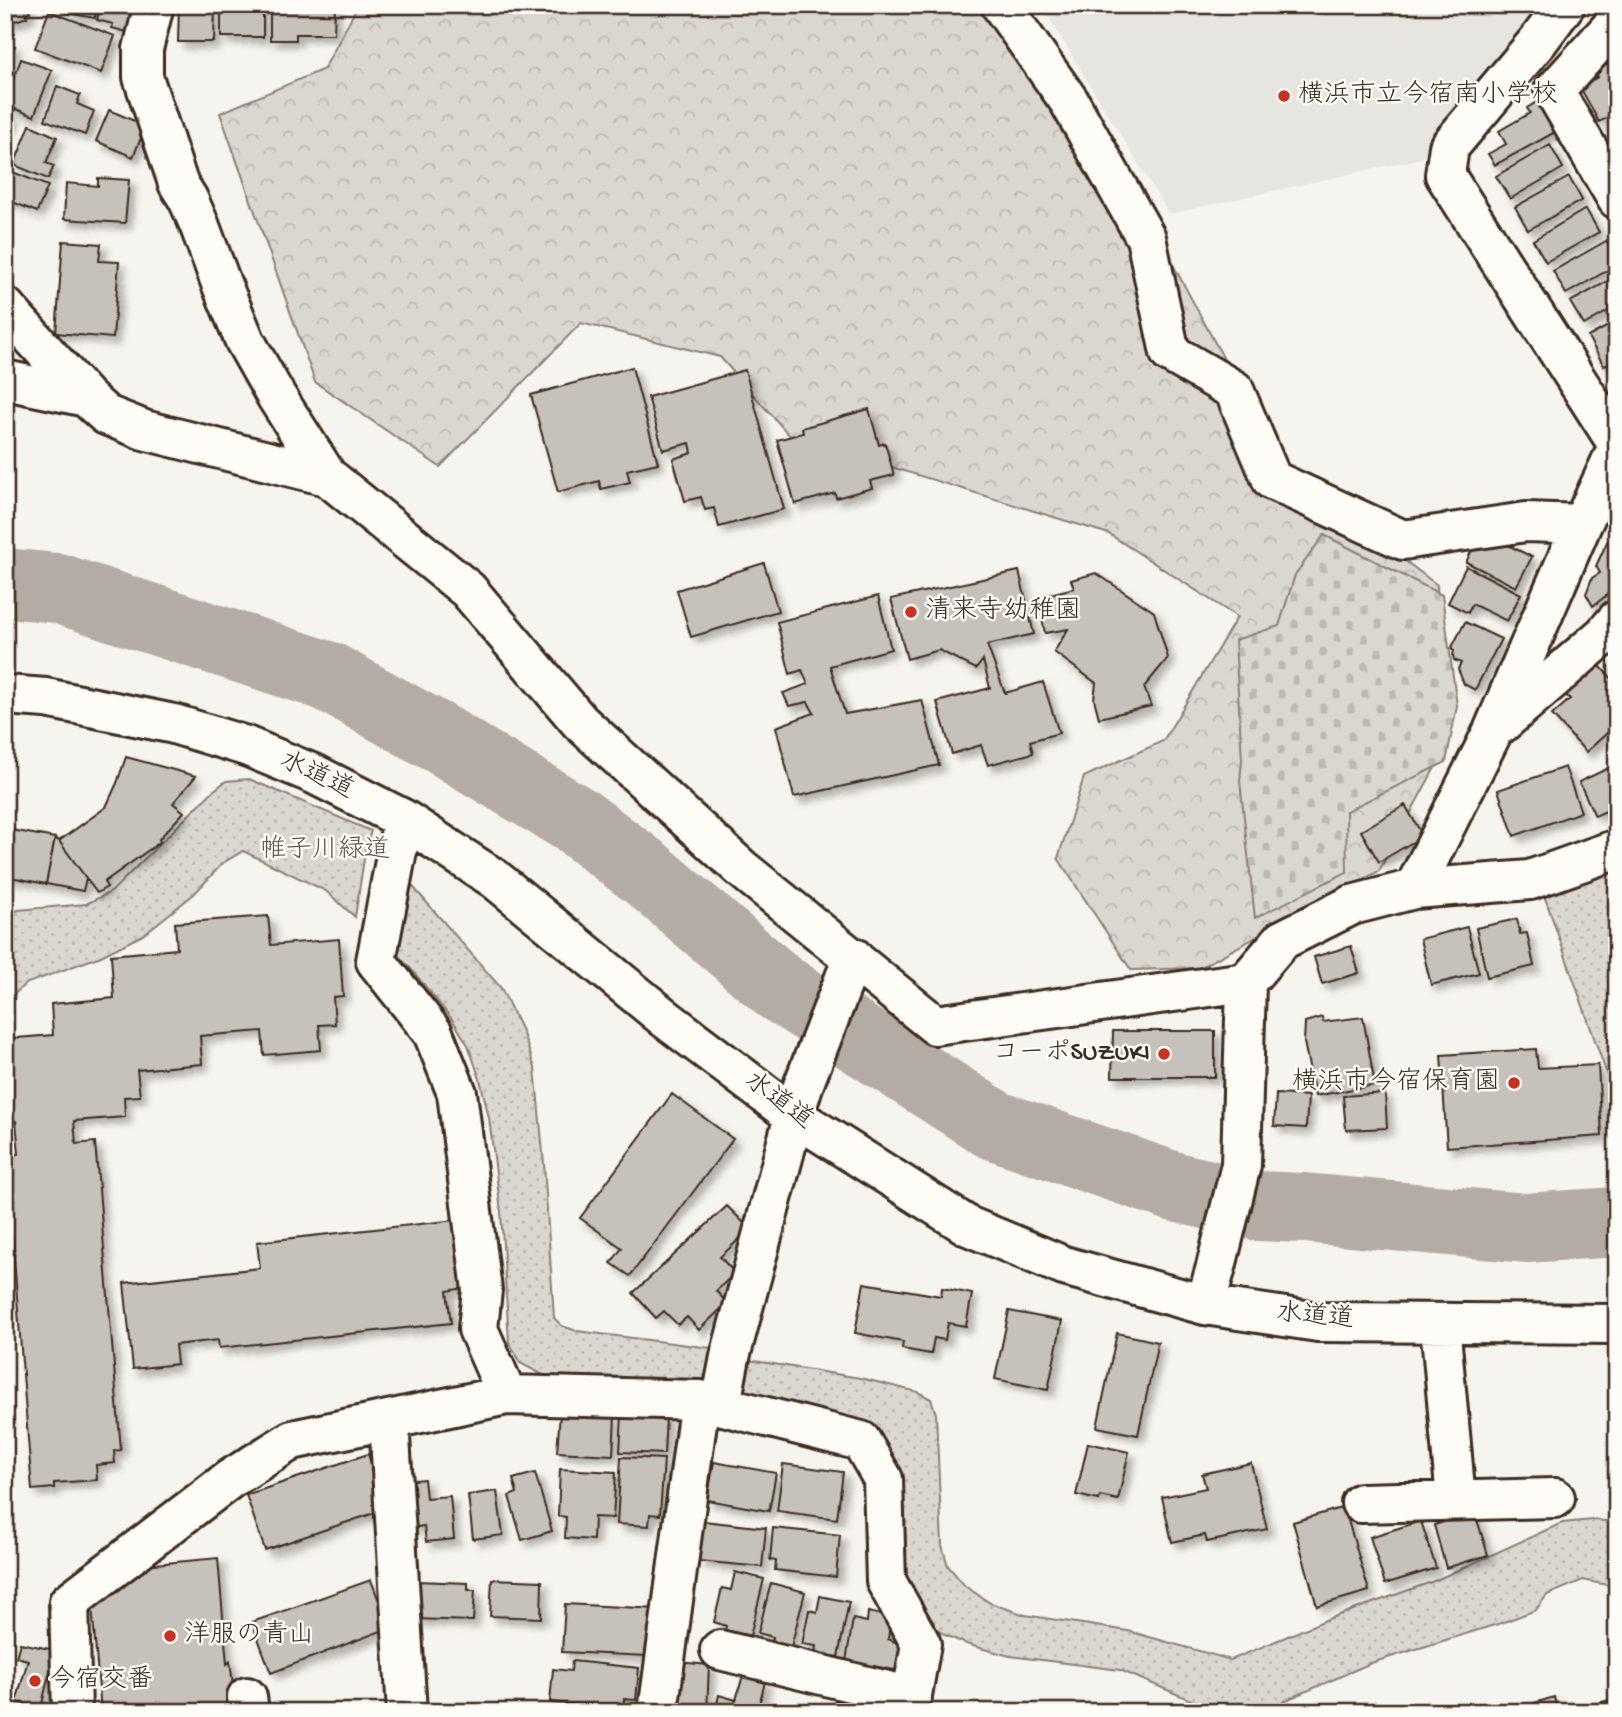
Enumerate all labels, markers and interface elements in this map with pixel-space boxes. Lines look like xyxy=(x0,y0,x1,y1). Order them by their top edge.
place label: 横浜市立今宿南小学校 xyxy=(1298,79,1558,112)
marker: 横浜市立今宿南小学校 xyxy=(1276,88,1292,104)
place label: 清来寺幼稚園 xyxy=(925,595,1081,628)
marker: 清来寺幼稚園 xyxy=(903,604,919,620)
street label: 水道道 xyxy=(274,746,358,808)
park label: 帷子川緑道 xyxy=(260,834,390,867)
place label: コーポSUZUKI xyxy=(993,1039,1150,1070)
marker: コーポSUZUKI xyxy=(1156,1046,1172,1062)
street label: 水道道 xyxy=(737,1066,819,1137)
place label: 横浜市今宿保育園 xyxy=(1292,1066,1500,1099)
marker: 横浜市今宿保育園 xyxy=(1506,1075,1522,1091)
street label: 水道道 xyxy=(1275,1298,1355,1337)
place label: 洋服の青山 xyxy=(184,1619,314,1652)
marker: 洋服の青山 xyxy=(162,1628,178,1644)
place label: 今宿交番 xyxy=(49,1664,153,1697)
marker: 今宿交番 xyxy=(27,1673,43,1689)

